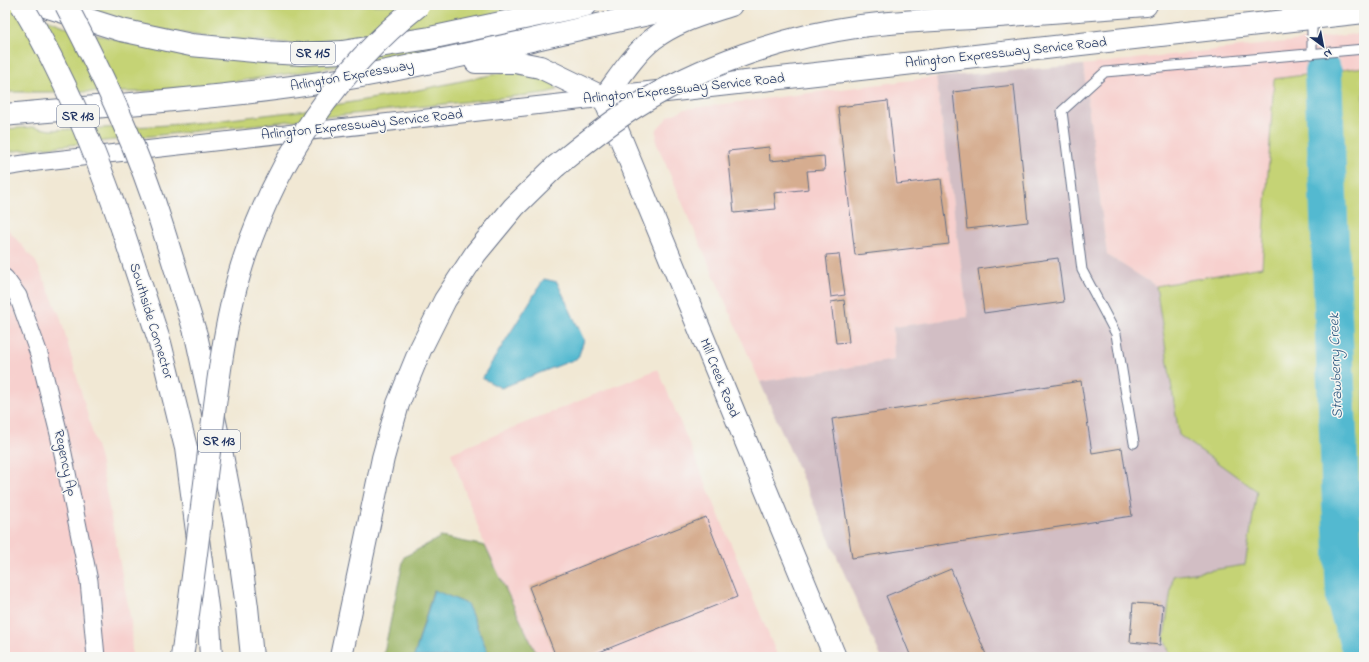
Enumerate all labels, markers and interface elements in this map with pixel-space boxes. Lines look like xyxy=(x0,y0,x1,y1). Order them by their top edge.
north arrow xyxy=(1303,26,1343,66)
street label: Arlington Expressway Service Road xyxy=(904,32,1108,75)
road number: SR 115 xyxy=(291,42,335,64)
text: N xyxy=(1320,45,1335,62)
street label: Arlington Expressway xyxy=(289,55,416,98)
street label: Arlington Expressway Service Road xyxy=(582,68,786,111)
street label: Arlington Expressway Service Road xyxy=(260,104,464,147)
road number: SR 113 xyxy=(57,105,99,127)
street label: Southside Connector xyxy=(123,260,179,382)
water label: Strawberry Creek xyxy=(1323,311,1350,419)
street label: Mill Creek Road xyxy=(694,335,744,421)
street label: Regency Ap xyxy=(47,428,82,499)
road number: SR 113 xyxy=(198,430,240,452)

